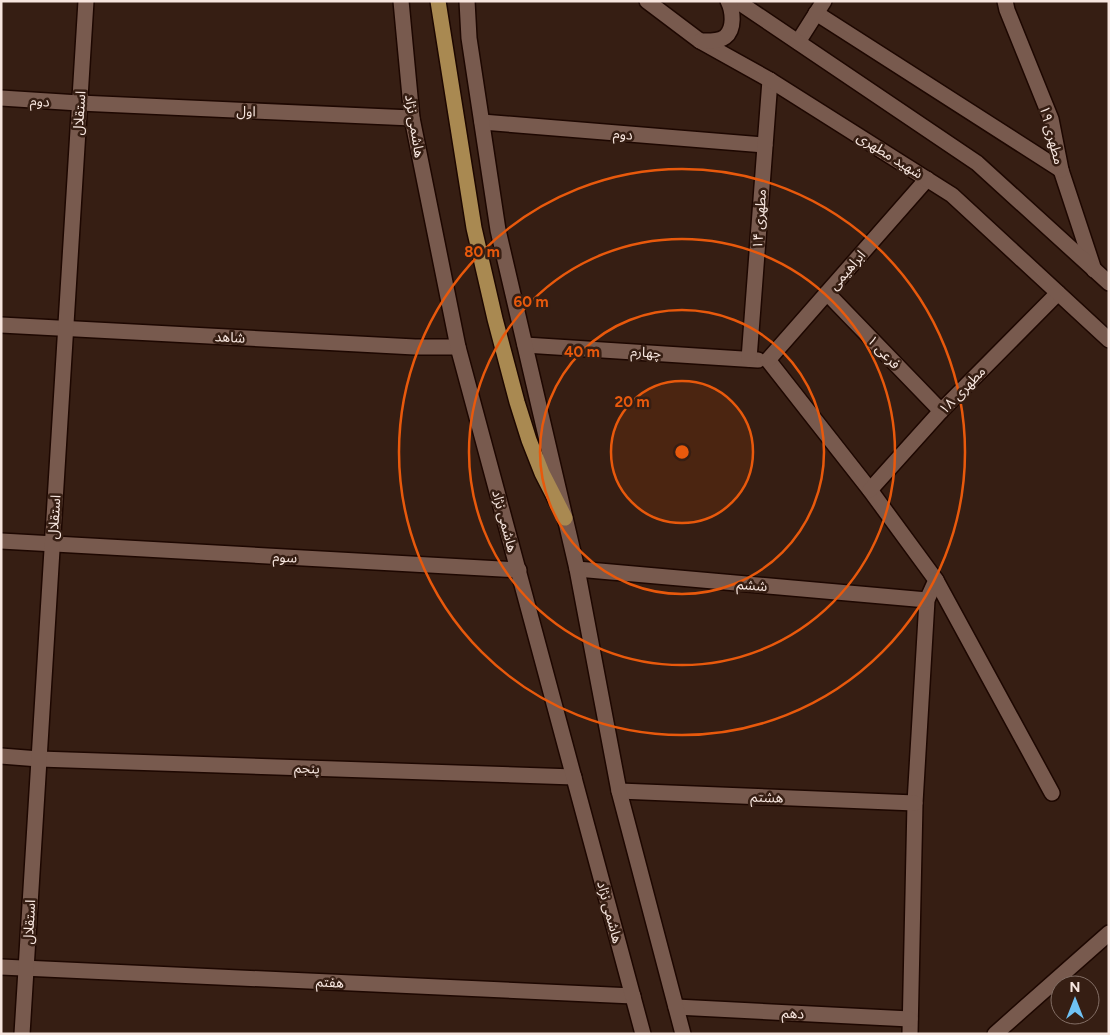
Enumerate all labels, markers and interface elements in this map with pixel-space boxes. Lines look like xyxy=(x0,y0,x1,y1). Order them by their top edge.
street label: استقلال xyxy=(69,90,90,136)
street label: دوم xyxy=(29,92,51,113)
street label: هاشمی نژاد xyxy=(401,93,428,159)
street label: اول xyxy=(236,103,256,120)
street label: مطهری ۱۹ xyxy=(1036,104,1068,166)
street label: دوم xyxy=(612,125,634,146)
street label: شهید مطهری xyxy=(854,128,926,182)
street label: مطهری ۱۴ xyxy=(749,188,770,250)
text: 80 m xyxy=(464,243,500,261)
street label: ابراهیمی xyxy=(825,247,869,294)
text: 60 m xyxy=(513,293,549,311)
street label: شاهد xyxy=(214,328,246,347)
street label: فرعی ۱ xyxy=(864,332,904,373)
text: 40 m xyxy=(564,343,600,361)
street label: چهارم xyxy=(630,343,662,364)
street label: مطهری ۱۸ xyxy=(935,363,989,418)
text: 20 m xyxy=(614,393,650,411)
centre of rings xyxy=(673,443,691,461)
street label: هاشمی نژاد xyxy=(488,488,521,554)
street label: استقلال xyxy=(44,494,65,540)
street label: سوم xyxy=(272,548,298,569)
street label: ششم xyxy=(736,576,768,597)
street label: پنجم xyxy=(294,760,320,779)
street label: هشتم xyxy=(750,788,784,809)
street label: هاشمی نژاد xyxy=(593,879,626,945)
street label: استقلال xyxy=(20,899,39,945)
street label: هفتم xyxy=(315,973,344,994)
north arrow xyxy=(1050,975,1100,1025)
text: N xyxy=(1070,979,1080,996)
street label: دهم xyxy=(781,1004,805,1025)

